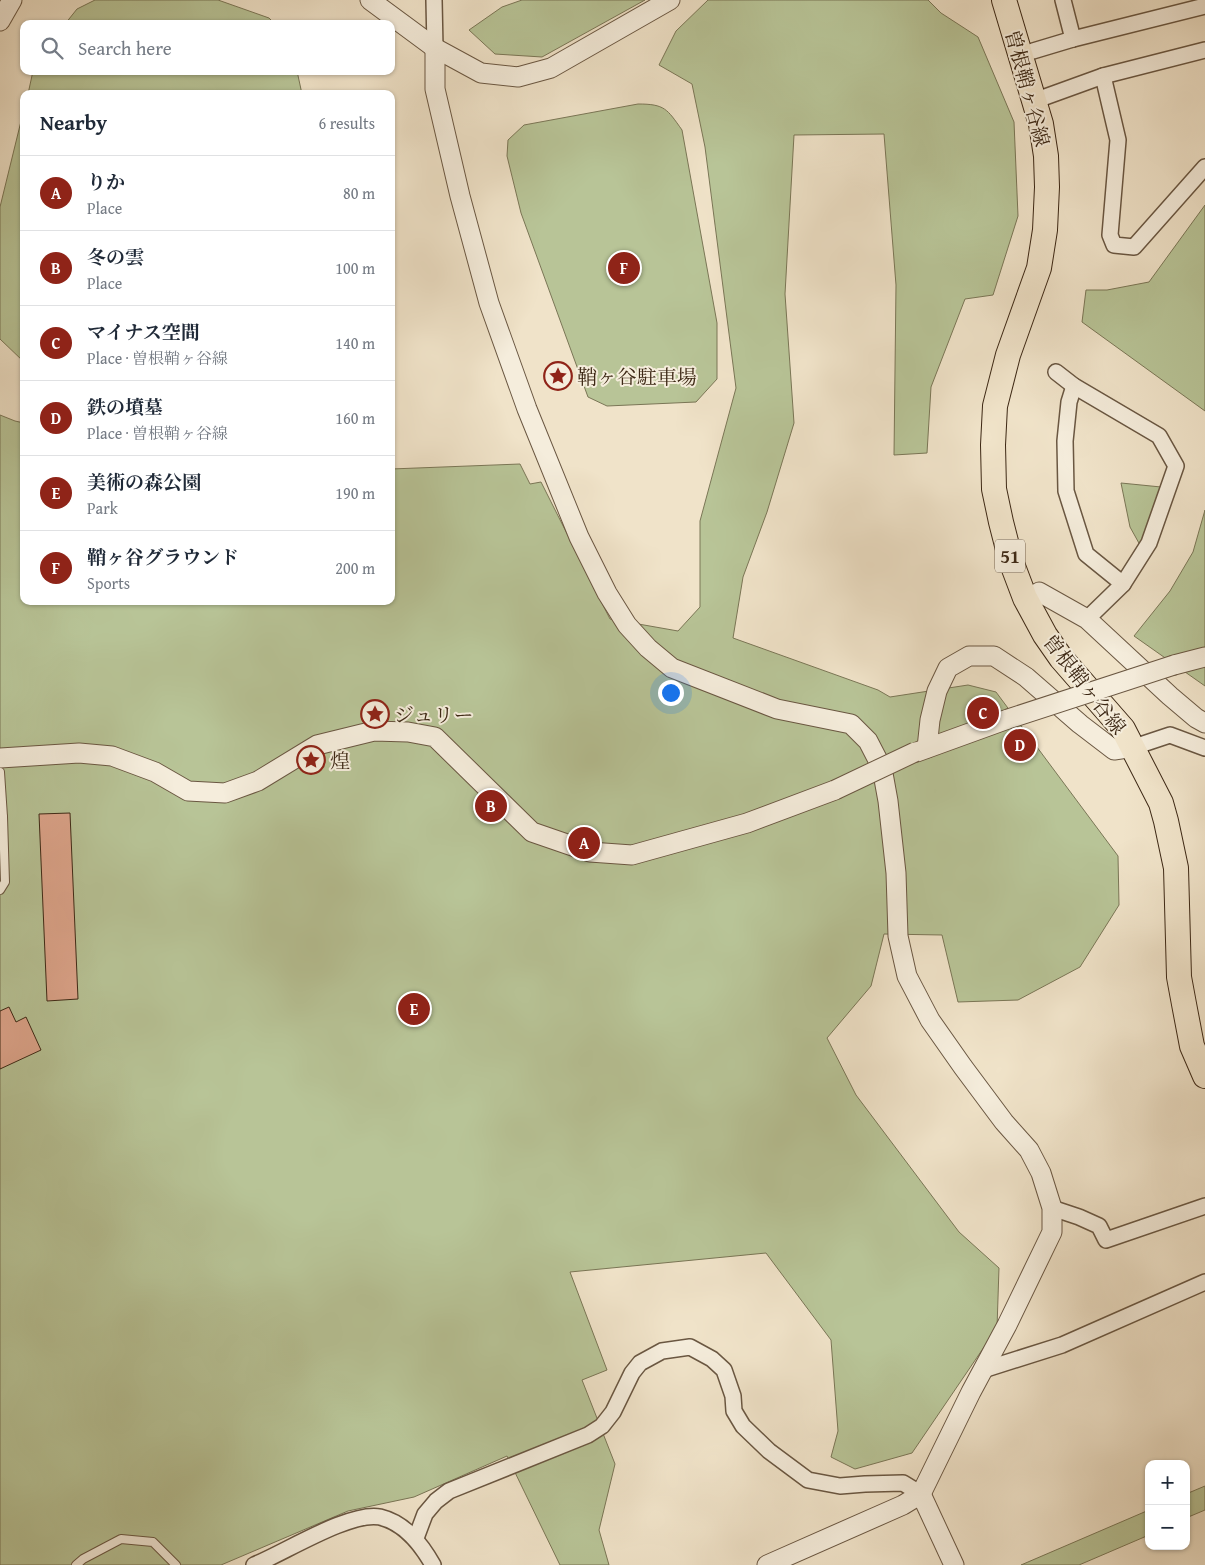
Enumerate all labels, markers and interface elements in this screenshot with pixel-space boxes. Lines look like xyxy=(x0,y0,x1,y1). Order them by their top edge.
search box xyxy=(20,20,395,75)
street label: 曽根鞘ヶ谷線 xyxy=(998,26,1058,150)
icon: search xyxy=(38,34,66,62)
text: Search here xyxy=(78,34,172,62)
text: Nearby xyxy=(40,107,107,138)
text: 6 results xyxy=(318,111,375,135)
text: りか xyxy=(87,168,125,196)
text: A xyxy=(51,181,61,205)
text: 80 m xyxy=(343,181,375,205)
text: Place xyxy=(87,196,122,220)
text: 冬の雲 xyxy=(87,243,144,271)
pin: F xyxy=(608,249,640,287)
text: B xyxy=(51,256,61,280)
text: 100 m xyxy=(335,256,375,280)
text: Place xyxy=(87,271,122,295)
text: マイナス空間 xyxy=(87,318,200,346)
text: C xyxy=(51,331,61,355)
text: 140 m xyxy=(335,331,375,355)
text: Place · 曽根鞘ヶ谷線 xyxy=(87,346,228,370)
place icon: 鞘ヶ谷駐車場 xyxy=(543,361,573,391)
place label: 鞘ヶ谷駐車場 xyxy=(577,362,697,391)
text: 鉄の墳墓 xyxy=(87,393,163,421)
text: D xyxy=(51,406,61,430)
text: 160 m xyxy=(335,406,375,430)
text: Place · 曽根鞘ヶ谷線 xyxy=(87,421,228,445)
text: 美術の森公園 xyxy=(87,468,201,496)
text: E xyxy=(52,481,60,505)
text: 190 m xyxy=(335,481,375,505)
text: Park xyxy=(87,496,118,520)
road number: 51 xyxy=(995,540,1025,572)
text: 鞘ヶ谷グラウンド xyxy=(87,543,239,571)
text: F xyxy=(52,556,60,580)
text: 200 m xyxy=(335,556,375,580)
text: Sports xyxy=(87,571,130,595)
street label: 曽根鞘ヶ谷線 xyxy=(1037,628,1133,740)
your location xyxy=(658,680,684,706)
pin: C xyxy=(967,694,999,732)
place icon: ジュリー xyxy=(360,699,390,729)
place label: ジュリー xyxy=(394,700,474,729)
pin: D xyxy=(1004,726,1036,764)
place icon: 煌 xyxy=(296,745,326,775)
place label: 煌 xyxy=(330,746,350,775)
pin: B xyxy=(475,787,507,825)
pin: A xyxy=(568,824,600,862)
pin: E xyxy=(398,990,430,1028)
map controls xyxy=(1145,1460,1190,1550)
button: + xyxy=(1145,1460,1190,1505)
button: − xyxy=(1145,1505,1190,1550)

